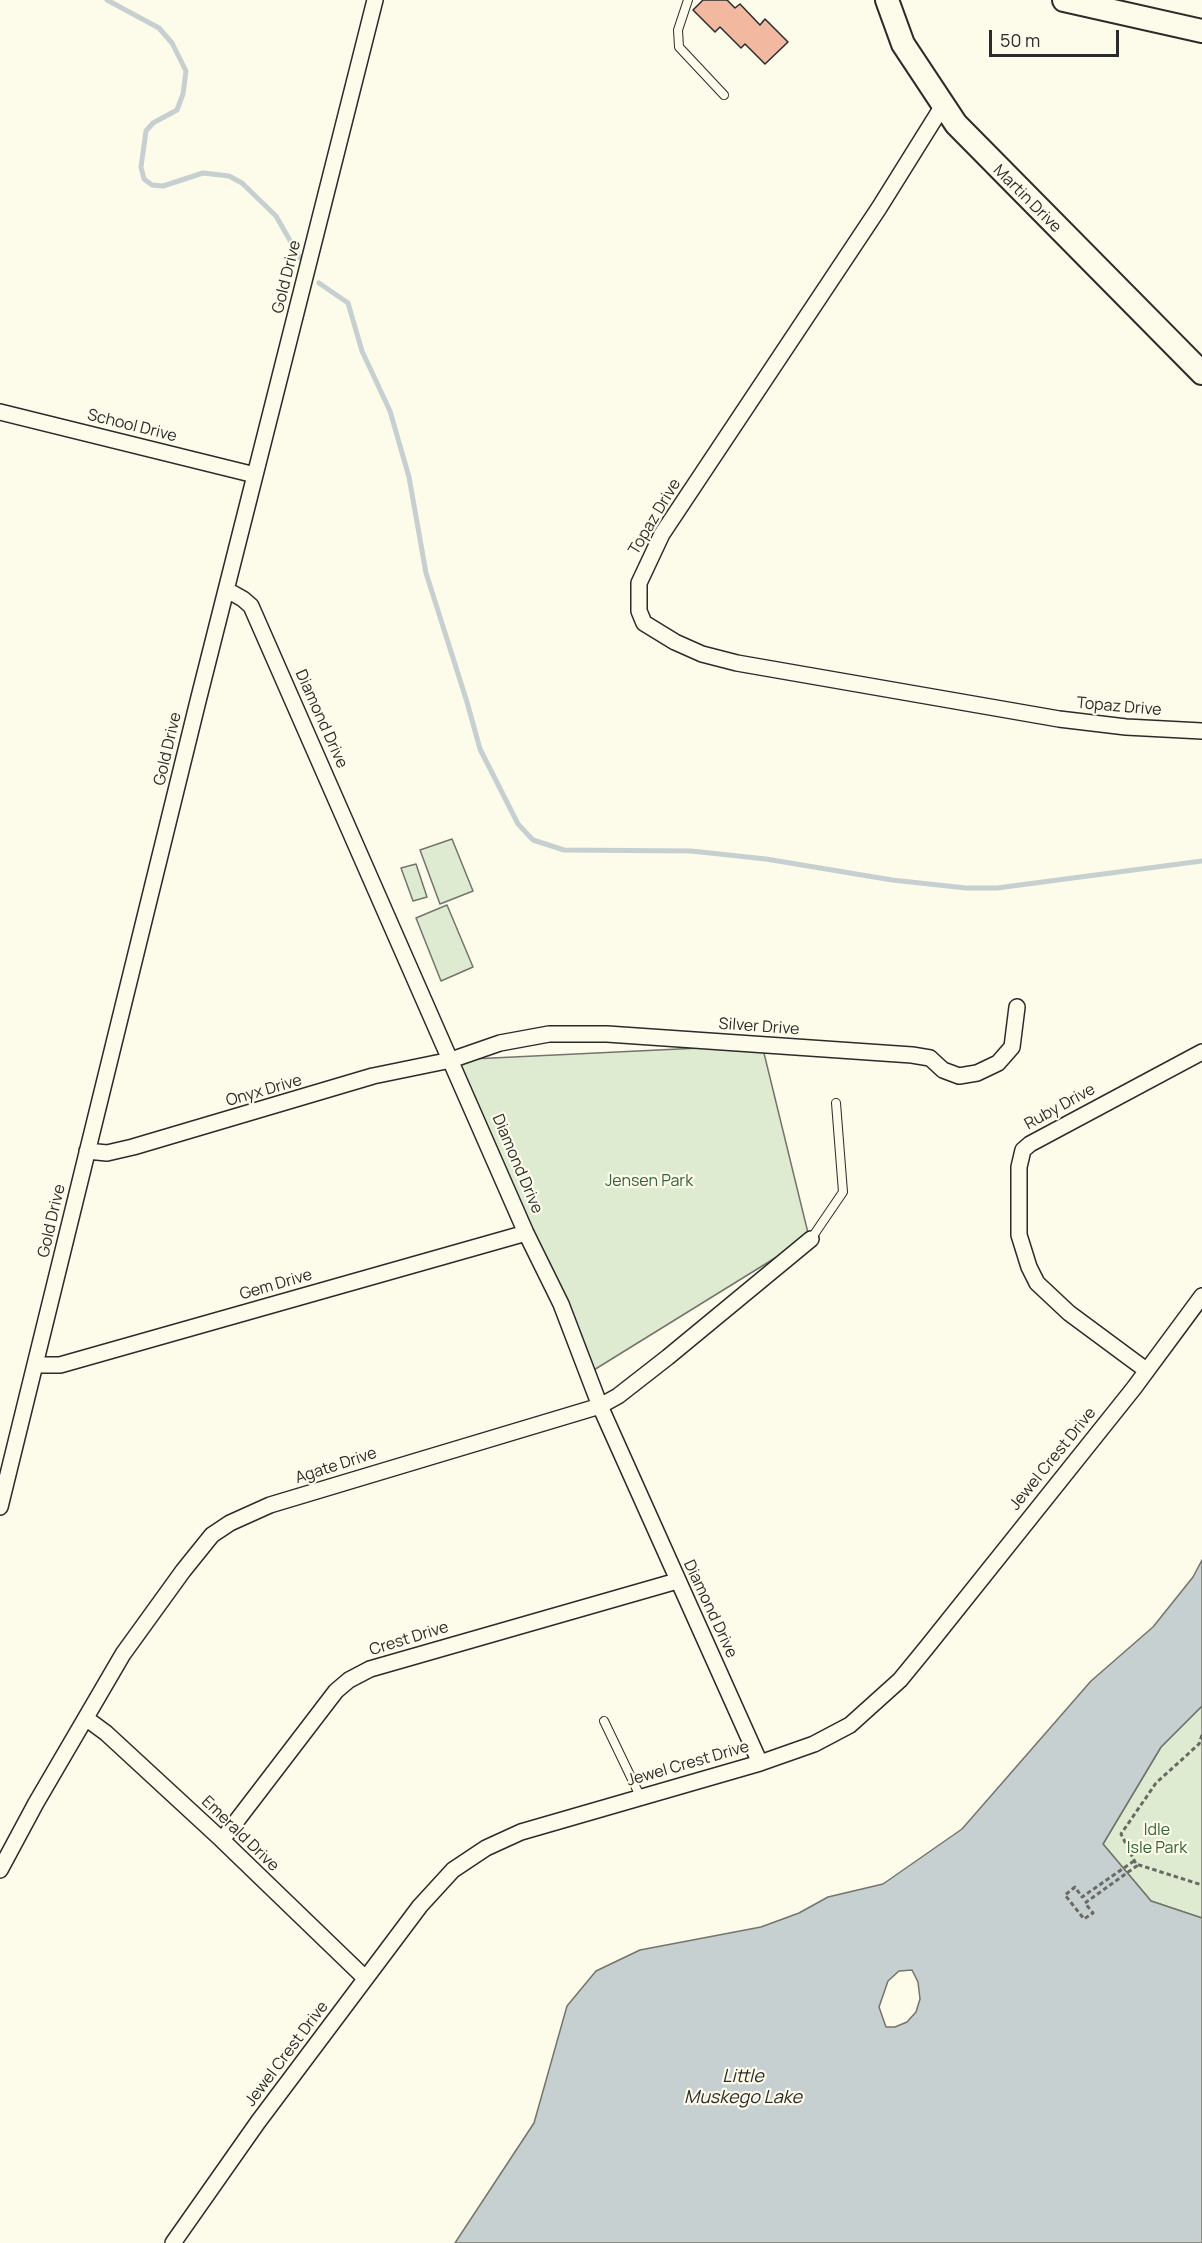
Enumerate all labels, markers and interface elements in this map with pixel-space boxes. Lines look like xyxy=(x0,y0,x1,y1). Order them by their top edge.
scale bar xyxy=(992,18,1122,56)
text: 50 m xyxy=(1000,28,1040,52)
street label: Martin Drive xyxy=(989,161,1065,237)
street label: Gold Drive xyxy=(269,239,305,315)
street label: School Drive xyxy=(85,406,179,446)
street label: Topaz Drive xyxy=(625,476,685,558)
street label: Diamond Drive xyxy=(291,667,351,771)
street label: Topaz Drive xyxy=(1076,694,1162,720)
street label: Gold Drive xyxy=(150,711,186,787)
street label: Silver Drive xyxy=(718,1015,800,1039)
street label: Onyx Drive xyxy=(224,1071,304,1111)
street label: Ruby Drive xyxy=(1021,1080,1099,1134)
street label: Diamond Drive xyxy=(487,1112,547,1216)
park label: Jensen Park xyxy=(605,1172,693,1192)
street label: Gold Drive xyxy=(34,1183,70,1259)
street label: Gem Drive xyxy=(238,1265,314,1305)
street label: Jewel Crest Drive xyxy=(1006,1404,1100,1514)
street label: Agate Drive xyxy=(293,1444,379,1488)
street label: Diamond Drive xyxy=(679,1557,741,1661)
street label: Crest Drive xyxy=(367,1618,451,1660)
street label: Jewel Crest Drive xyxy=(625,1737,751,1791)
street label: Emerald Drive xyxy=(197,1792,283,1876)
park label: Idle Isle Park xyxy=(1127,1821,1187,1859)
street label: Jewel Crest Drive xyxy=(241,1998,333,2110)
water label: Little Muskego Lake xyxy=(684,2066,802,2108)

